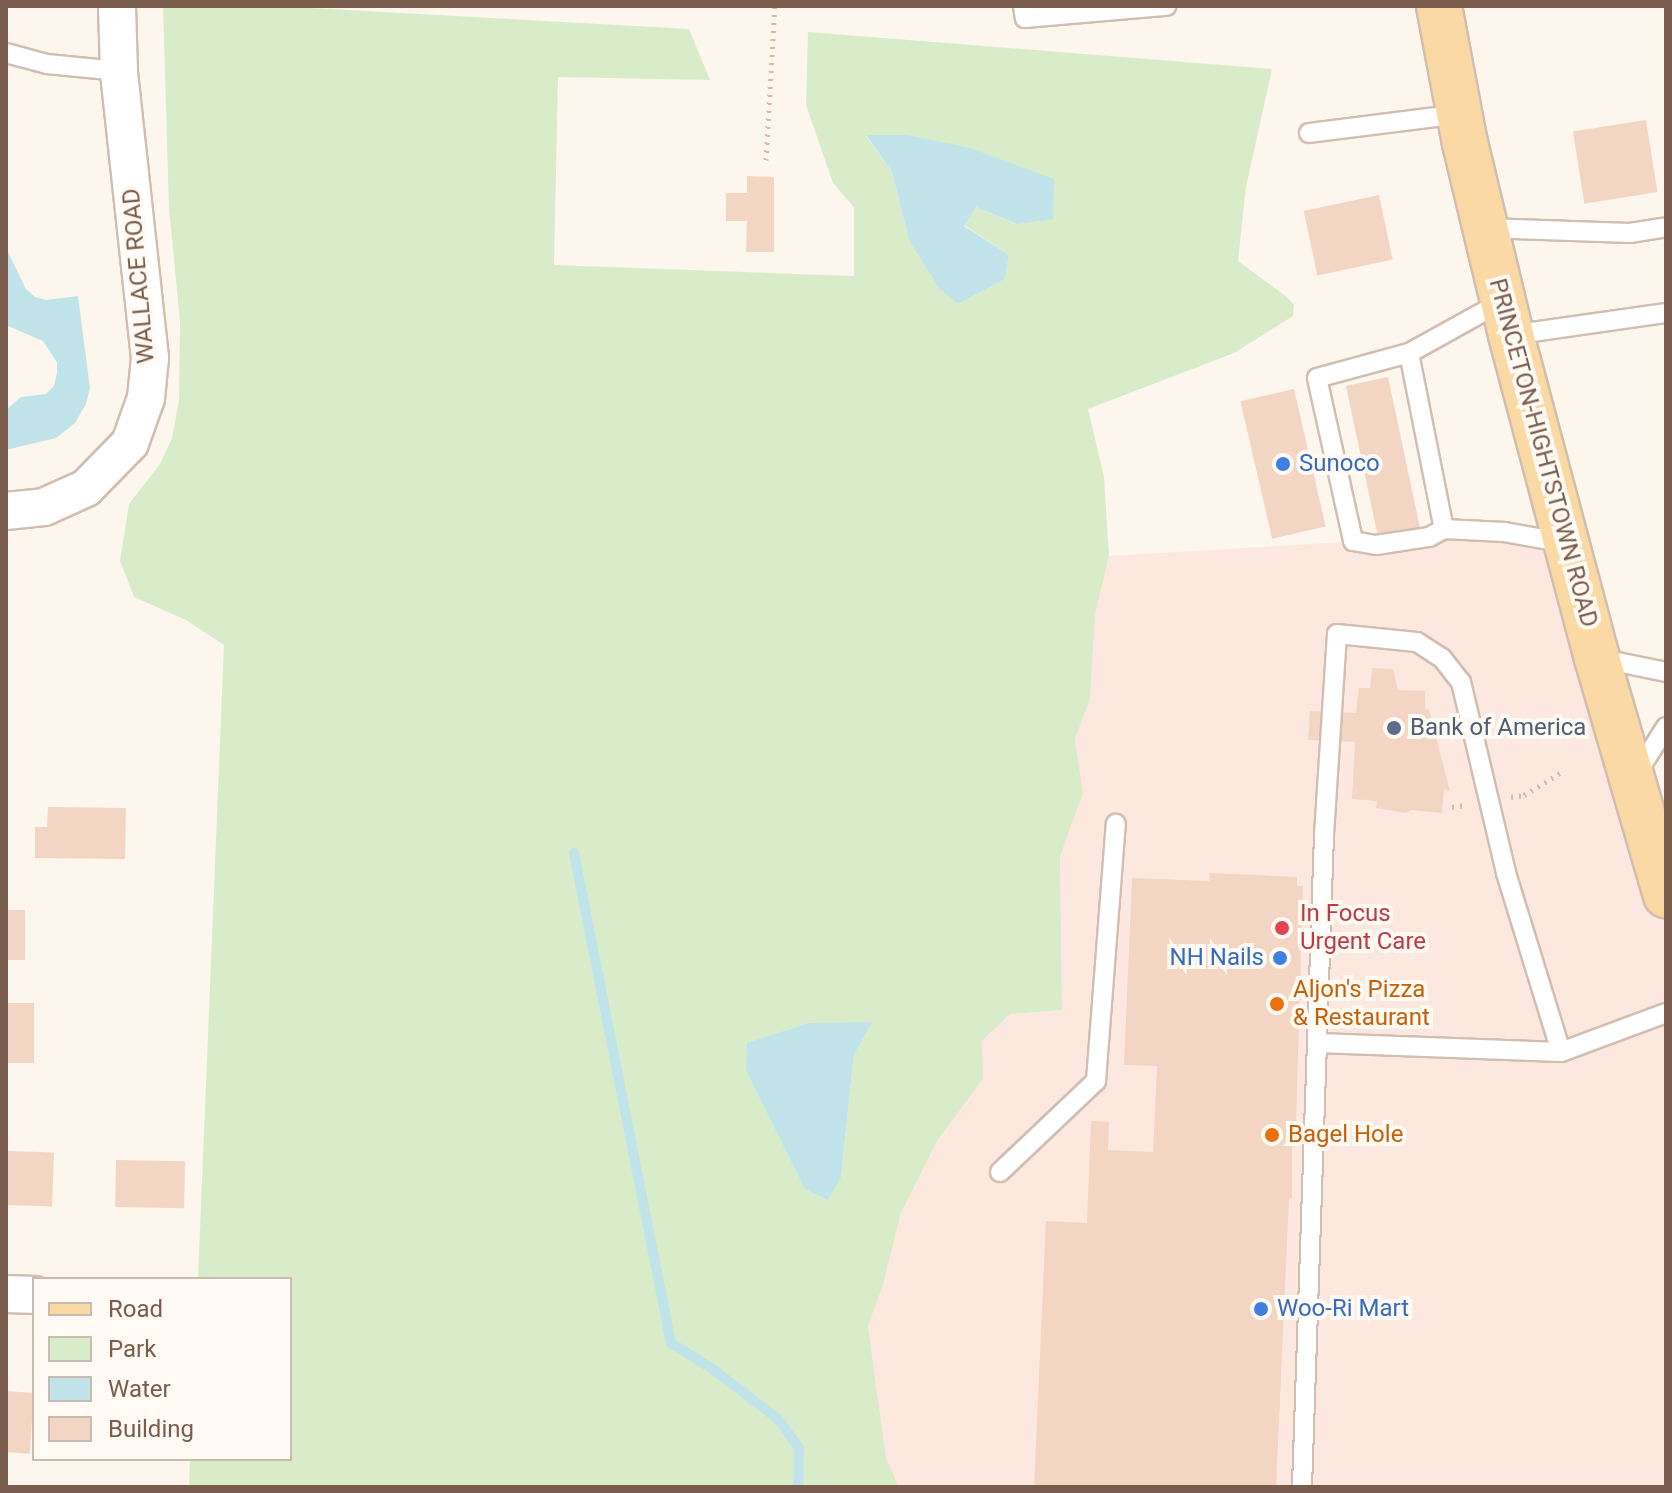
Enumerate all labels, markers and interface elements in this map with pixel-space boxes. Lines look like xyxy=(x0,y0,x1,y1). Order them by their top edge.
street label: WALLACE ROAD xyxy=(117,187,161,365)
street label: PRINCETON-HIGHTSTOWN ROAD xyxy=(1483,275,1603,631)
place label: Sunoco xyxy=(1299,450,1380,478)
marker: Sunoco xyxy=(1274,455,1292,473)
place label: Bank of America xyxy=(1410,714,1586,742)
marker: Bank of America xyxy=(1385,719,1403,737)
place label: In Focus Urgent Care xyxy=(1300,900,1426,956)
marker: In Focus Urgent Care xyxy=(1271,917,1293,939)
place label: NH Nails xyxy=(1170,944,1264,972)
marker: NH Nails xyxy=(1271,949,1289,967)
place label: Aljon's Pizza & Restaurant xyxy=(1293,976,1430,1032)
marker: Aljon's Pizza & Restaurant xyxy=(1268,995,1286,1013)
place label: Bagel Hole xyxy=(1288,1121,1403,1149)
marker: Bagel Hole xyxy=(1263,1126,1281,1144)
legend xyxy=(32,1277,292,1461)
text: Road xyxy=(108,1295,163,1323)
place label: Woo-Ri Mart xyxy=(1277,1295,1409,1323)
marker: Woo-Ri Mart xyxy=(1252,1300,1270,1318)
text: Park xyxy=(108,1335,156,1363)
text: Water xyxy=(108,1375,171,1403)
text: Building xyxy=(108,1415,194,1443)

